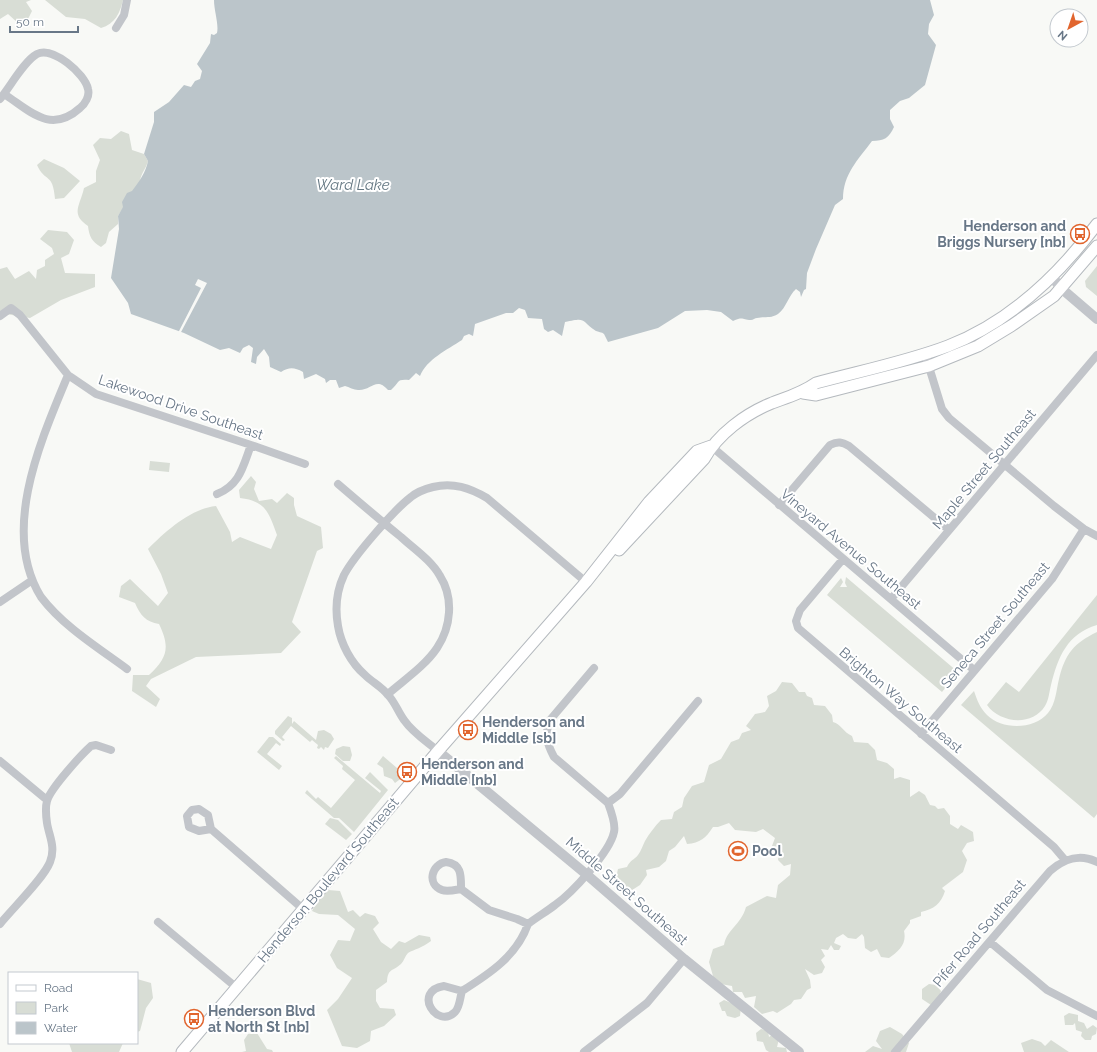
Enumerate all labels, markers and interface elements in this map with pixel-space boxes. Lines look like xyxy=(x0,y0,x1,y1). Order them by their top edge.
scale bar xyxy=(10,8,78,34)
north arrow xyxy=(1049,8,1089,48)
text: 50 m xyxy=(16,15,44,29)
text: N xyxy=(1055,28,1070,43)
water label: Ward Lake xyxy=(316,176,390,194)
place label: Henderson and Briggs Nursery [nb] xyxy=(937,218,1066,250)
bus stop icon: Henderson and Briggs Nursery [nb] xyxy=(1069,223,1091,245)
street label: Lakewood Drive Southeast xyxy=(97,371,266,443)
street label: Maple Street Southeast xyxy=(929,406,1039,532)
street label: Vineyard Avenue Southeast xyxy=(778,486,925,613)
street label: Seneca Street Southeast xyxy=(938,558,1053,691)
street label: Brighton Way Southeast xyxy=(836,644,966,756)
place label: Henderson and Middle [sb] xyxy=(482,714,585,746)
bus stop icon: Henderson and Middle [sb] xyxy=(457,719,479,741)
place label: Henderson and Middle [nb] xyxy=(421,756,524,788)
bus stop icon: Henderson and Middle [nb] xyxy=(396,761,418,783)
street label: Henderson Boulevard Southeast xyxy=(254,794,402,966)
street label: Middle Street Southeast xyxy=(563,834,691,948)
sports icon: Pool xyxy=(727,840,749,862)
place label: Pool xyxy=(752,843,783,859)
street label: Pifer Road Southeast xyxy=(929,876,1029,990)
legend xyxy=(8,972,138,1044)
text: Road xyxy=(44,981,73,995)
text: Park xyxy=(44,1001,69,1015)
place label: Henderson Blvd at North St [nb] xyxy=(208,1003,315,1035)
bus stop icon: Henderson Blvd at North St [nb] xyxy=(183,1008,205,1030)
text: Water xyxy=(44,1021,78,1035)

